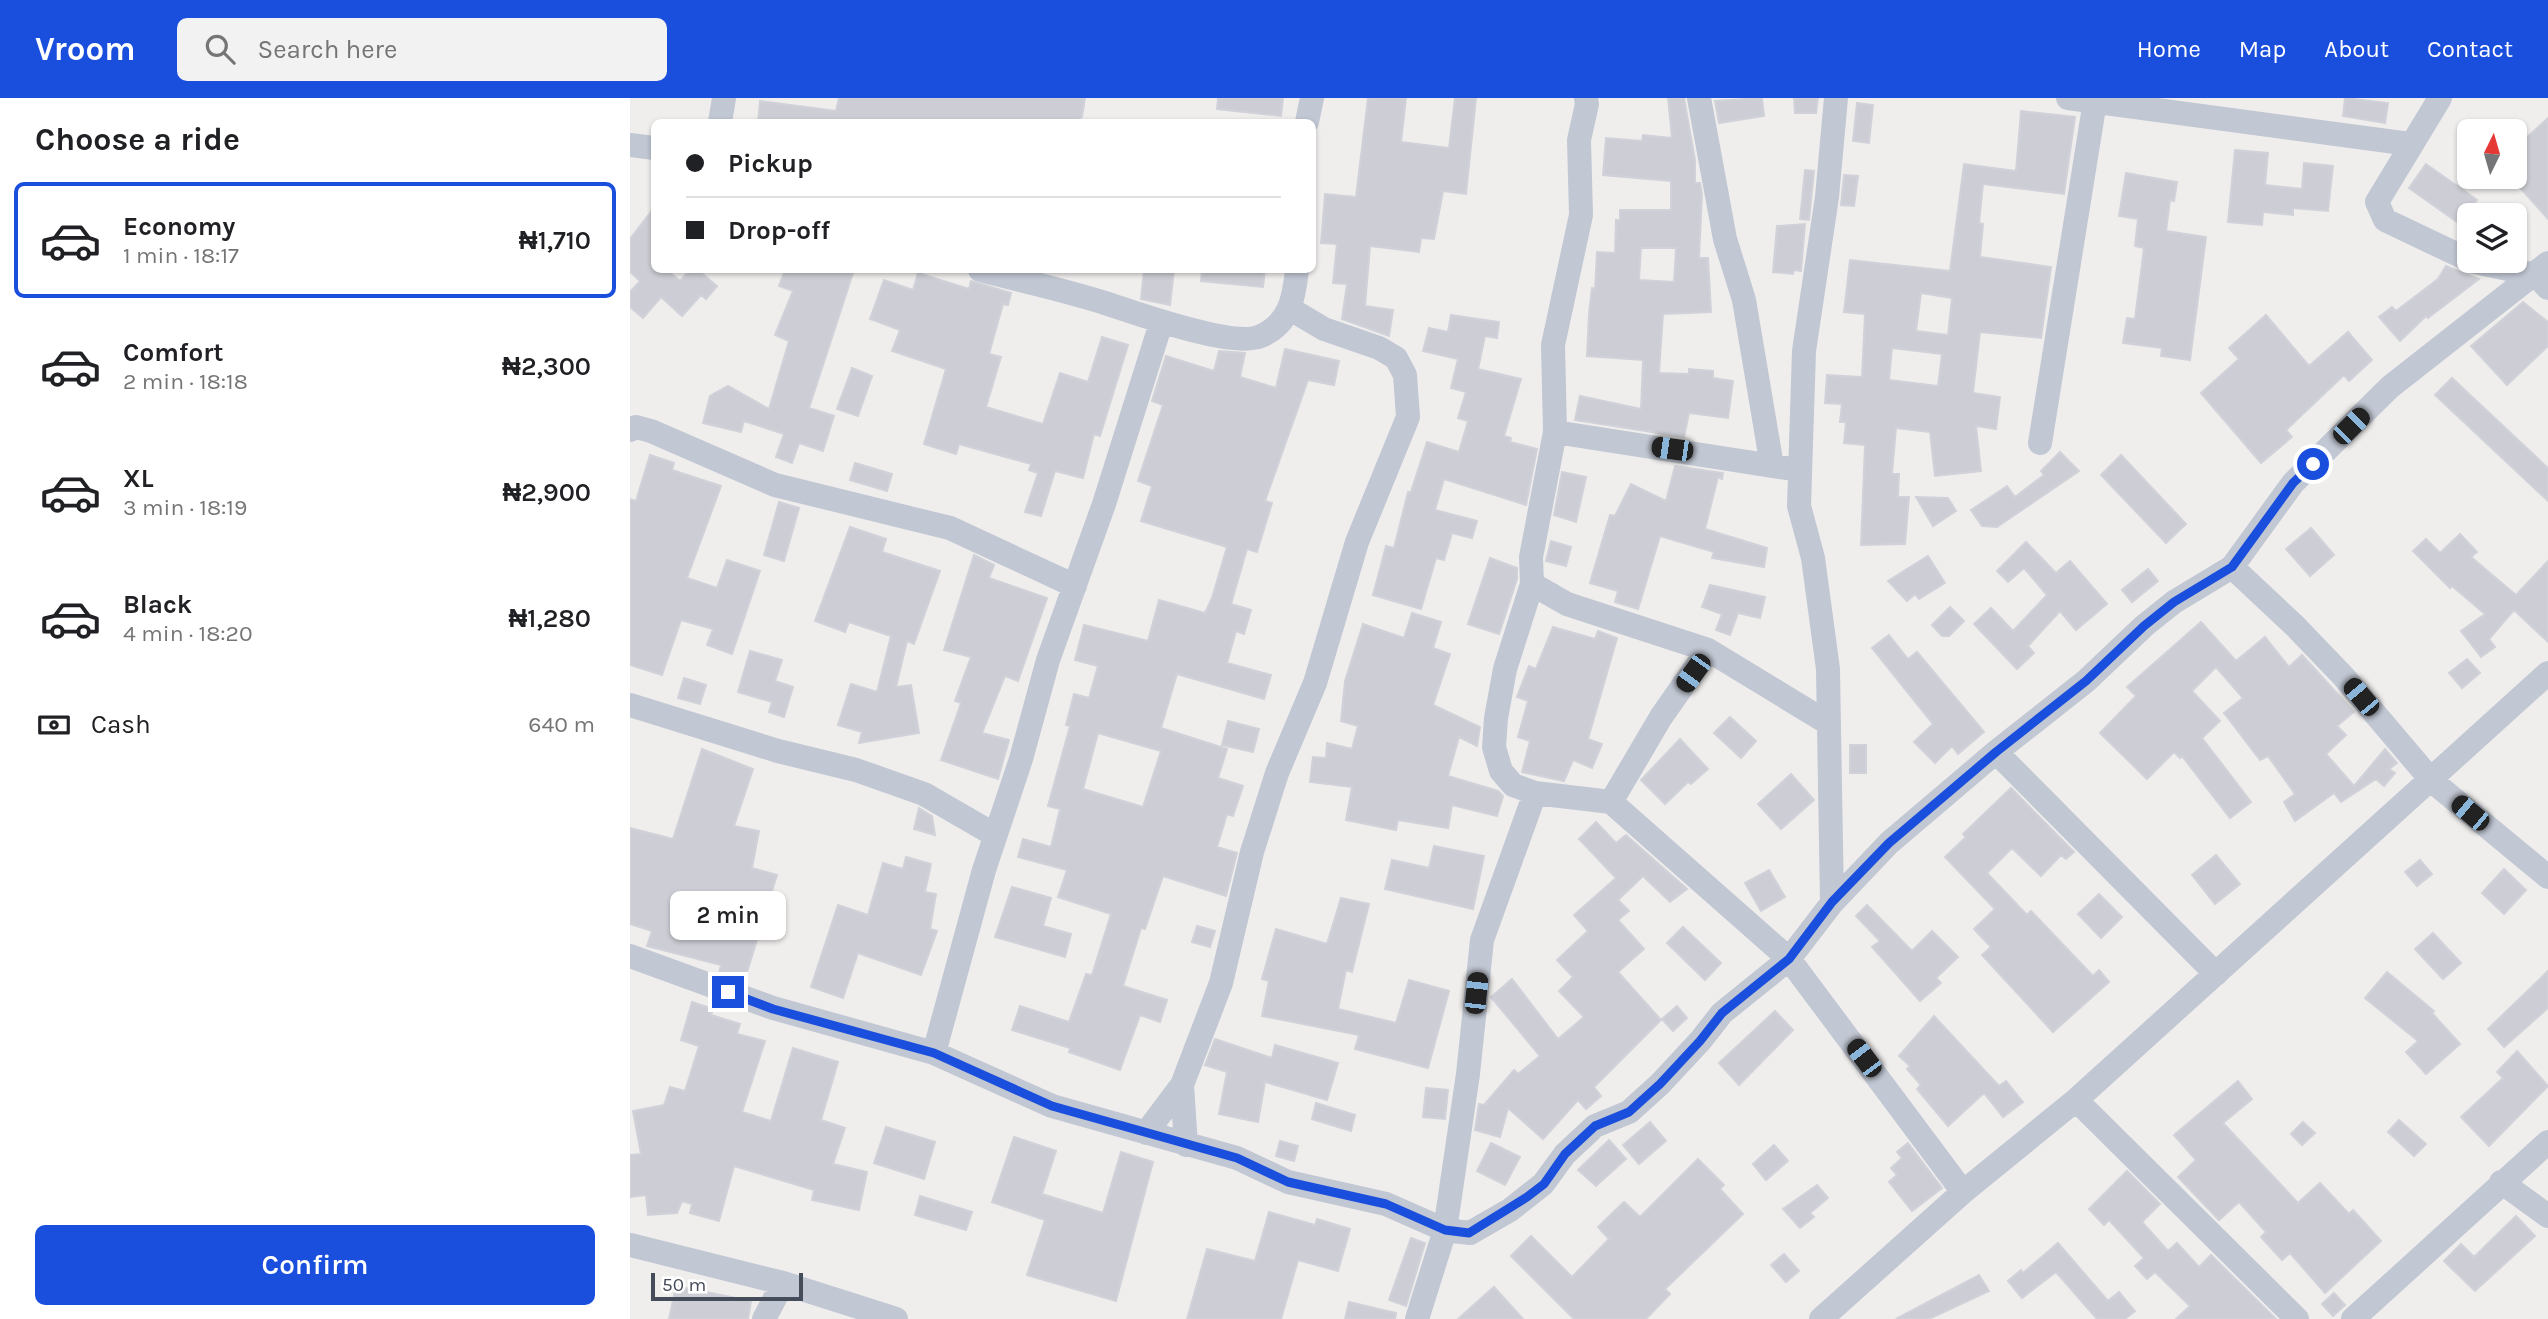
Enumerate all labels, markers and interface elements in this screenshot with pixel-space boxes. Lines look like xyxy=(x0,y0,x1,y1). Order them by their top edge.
search box xyxy=(177,18,667,81)
text: Vroom xyxy=(35,30,135,68)
icon: search xyxy=(201,30,239,68)
text: Search here xyxy=(257,34,397,65)
text: Home xyxy=(2137,35,2201,63)
text: Map xyxy=(2239,35,2286,63)
text: About xyxy=(2324,35,2389,63)
text: Contact xyxy=(2427,35,2513,63)
north arrow xyxy=(2457,119,2527,189)
map controls xyxy=(2457,119,2527,273)
text: Choose a ride xyxy=(35,121,240,158)
text: Pickup xyxy=(728,148,813,179)
button: layers xyxy=(2457,203,2527,273)
icon: car xyxy=(39,209,102,272)
text: Economy xyxy=(123,211,235,242)
text: Drop-off xyxy=(728,215,830,246)
text: ₦1,710 xyxy=(519,225,591,256)
text: 1 min · 18:17 xyxy=(123,242,239,269)
icon: car xyxy=(39,335,102,398)
text: Comfort xyxy=(123,337,224,368)
text: ₦2,300 xyxy=(502,351,591,382)
text: 2 min · 18:18 xyxy=(123,368,248,395)
car xyxy=(2329,404,2374,448)
car xyxy=(1650,436,1695,462)
route start xyxy=(2297,448,2329,480)
icon: car xyxy=(39,461,102,524)
text: XL xyxy=(123,463,154,494)
text: ₦2,900 xyxy=(502,477,591,508)
text: 3 min · 18:19 xyxy=(123,494,247,521)
icon: car xyxy=(39,587,102,650)
text: Black xyxy=(123,589,192,620)
text: ₦1,280 xyxy=(509,603,591,634)
text: 4 min · 18:20 xyxy=(123,620,253,647)
car xyxy=(1673,650,1714,696)
car xyxy=(2340,674,2383,720)
icon: cash xyxy=(35,706,73,744)
text: Cash xyxy=(91,709,151,740)
text: 640 m xyxy=(528,711,595,738)
car xyxy=(2448,791,2493,835)
callout: 2 min xyxy=(670,890,786,940)
text: 2 min xyxy=(697,902,759,929)
car xyxy=(1464,971,1489,1015)
route end xyxy=(712,976,744,1008)
car xyxy=(1843,1035,1886,1081)
button: Confirm xyxy=(35,1225,595,1305)
scale bar xyxy=(651,1270,803,1302)
text: 50 m xyxy=(662,1274,706,1296)

